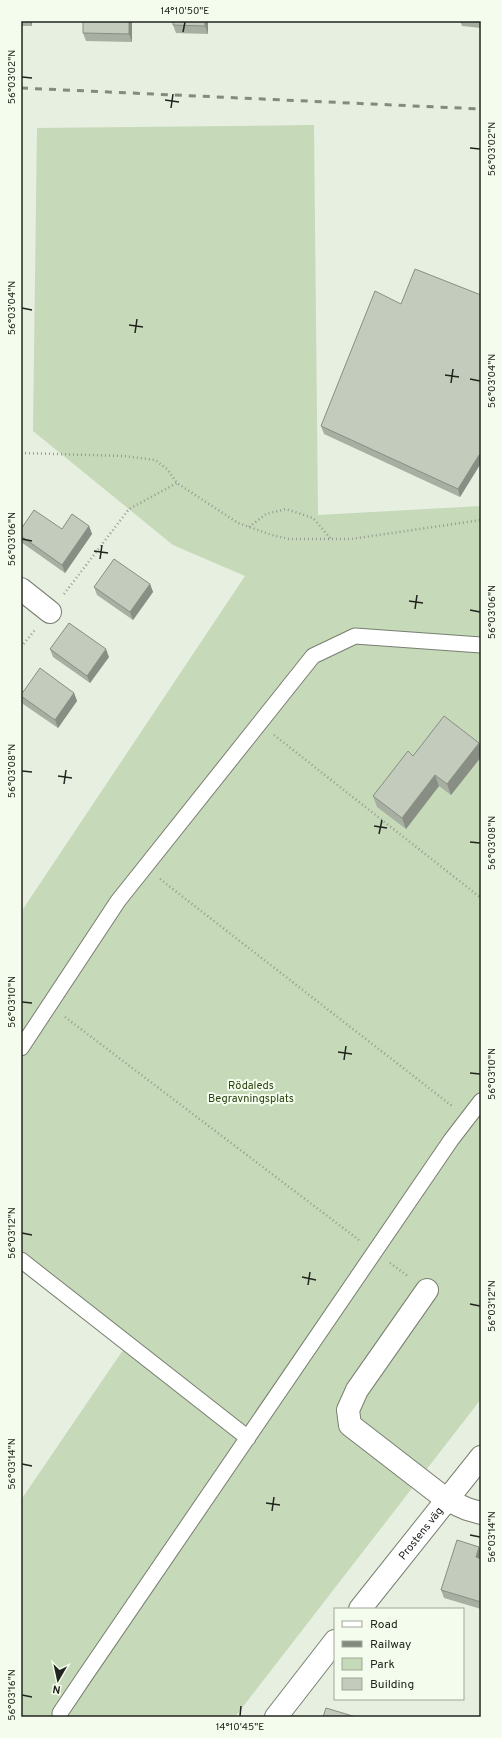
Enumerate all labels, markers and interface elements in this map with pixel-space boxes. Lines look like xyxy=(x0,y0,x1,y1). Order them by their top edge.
text: 14°10'50"E xyxy=(161,5,209,18)
text: 56°03'02"N xyxy=(6,50,19,104)
text: 56°03'02"N xyxy=(486,122,499,176)
text: 56°03'04"N xyxy=(6,281,19,335)
text: 56°03'04"N xyxy=(486,354,499,408)
text: 56°03'06"N xyxy=(6,512,19,566)
text: 56°03'06"N xyxy=(486,585,499,639)
text: 56°03'08"N xyxy=(6,744,19,798)
text: 56°03'08"N xyxy=(486,816,499,870)
text: 56°03'10"N xyxy=(6,976,19,1028)
text: 56°03'10"N xyxy=(486,1048,499,1100)
park label: Rödaleds Begravningsplats xyxy=(208,1079,294,1106)
text: 56°03'12"N xyxy=(6,1207,19,1259)
text: 56°03'12"N xyxy=(486,1280,499,1332)
text: 56°03'14"N xyxy=(6,1438,19,1490)
street label: Prostens väg xyxy=(396,1505,446,1563)
text: 56°03'14"N xyxy=(486,1511,499,1563)
legend xyxy=(334,1608,464,1700)
text: Road xyxy=(370,1617,398,1633)
text: Railway xyxy=(370,1637,411,1653)
text: Park xyxy=(370,1657,395,1673)
north arrow xyxy=(38,1660,78,1700)
text: 56°03'16"N xyxy=(6,1669,19,1721)
text: Building xyxy=(370,1677,414,1693)
text: N xyxy=(52,1681,62,1696)
text: 14°10'45"E xyxy=(216,1721,264,1734)

